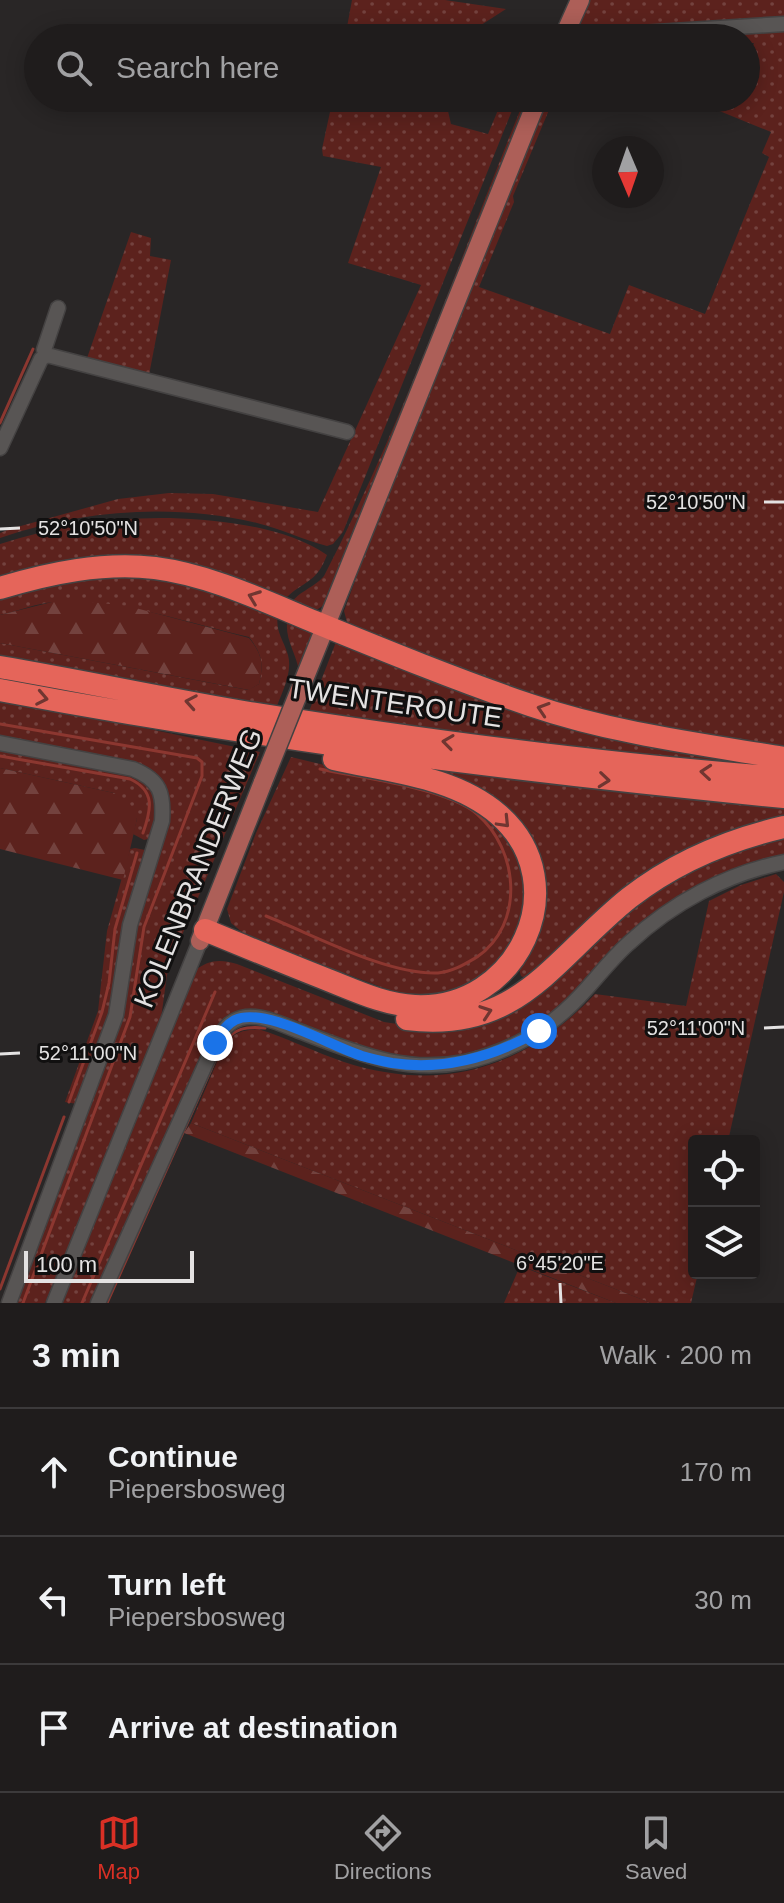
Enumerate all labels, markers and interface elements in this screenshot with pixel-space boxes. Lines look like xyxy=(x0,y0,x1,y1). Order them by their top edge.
search box xyxy=(24,24,760,112)
icon: search xyxy=(52,46,96,90)
text: Search here xyxy=(116,51,279,84)
north arrow xyxy=(592,136,664,208)
text: 52°10'50"N xyxy=(646,491,746,513)
text: 52°10'50"N xyxy=(38,517,138,539)
one-way arrow xyxy=(247,590,261,607)
street label: TWENTEROUTE xyxy=(286,673,504,733)
one-way arrow xyxy=(35,688,49,705)
one-way arrow xyxy=(184,695,198,712)
one-way arrow xyxy=(537,703,551,719)
street label: KOLENBRANDERWEG xyxy=(128,724,268,1012)
one-way arrow xyxy=(441,734,455,751)
one-way arrow xyxy=(699,764,712,781)
one-way arrow xyxy=(598,771,611,788)
one-way arrow xyxy=(495,813,510,827)
one-way arrow xyxy=(479,1005,493,1021)
route start xyxy=(521,1013,557,1049)
text: 52°11'00"N xyxy=(647,1017,745,1039)
route end xyxy=(197,1025,233,1061)
text: 52°11'00"N xyxy=(39,1042,137,1064)
map controls xyxy=(688,1135,760,1279)
button: locate xyxy=(688,1135,760,1207)
button: layers xyxy=(688,1207,760,1279)
scale bar xyxy=(24,1247,194,1283)
text: 100 m xyxy=(36,1252,97,1277)
text: 6°45'20"E xyxy=(516,1252,604,1274)
text: 3 min xyxy=(32,1336,121,1374)
text: Walk · 200 m xyxy=(600,1340,752,1370)
text: Continue xyxy=(108,1440,238,1473)
icon: ahead xyxy=(32,1450,76,1494)
text: 170 m xyxy=(680,1457,752,1487)
text: Piepersbosweg xyxy=(108,1474,286,1504)
text: Turn left xyxy=(108,1568,226,1601)
icon: left xyxy=(32,1578,76,1622)
text: 30 m xyxy=(694,1585,752,1615)
text: Piepersbosweg xyxy=(108,1602,286,1632)
icon: arrive xyxy=(32,1706,76,1750)
text: Arrive at destination xyxy=(108,1711,398,1744)
tab: Map xyxy=(97,1811,141,1885)
tab: Directions xyxy=(334,1811,432,1885)
tab: Saved xyxy=(625,1811,687,1885)

